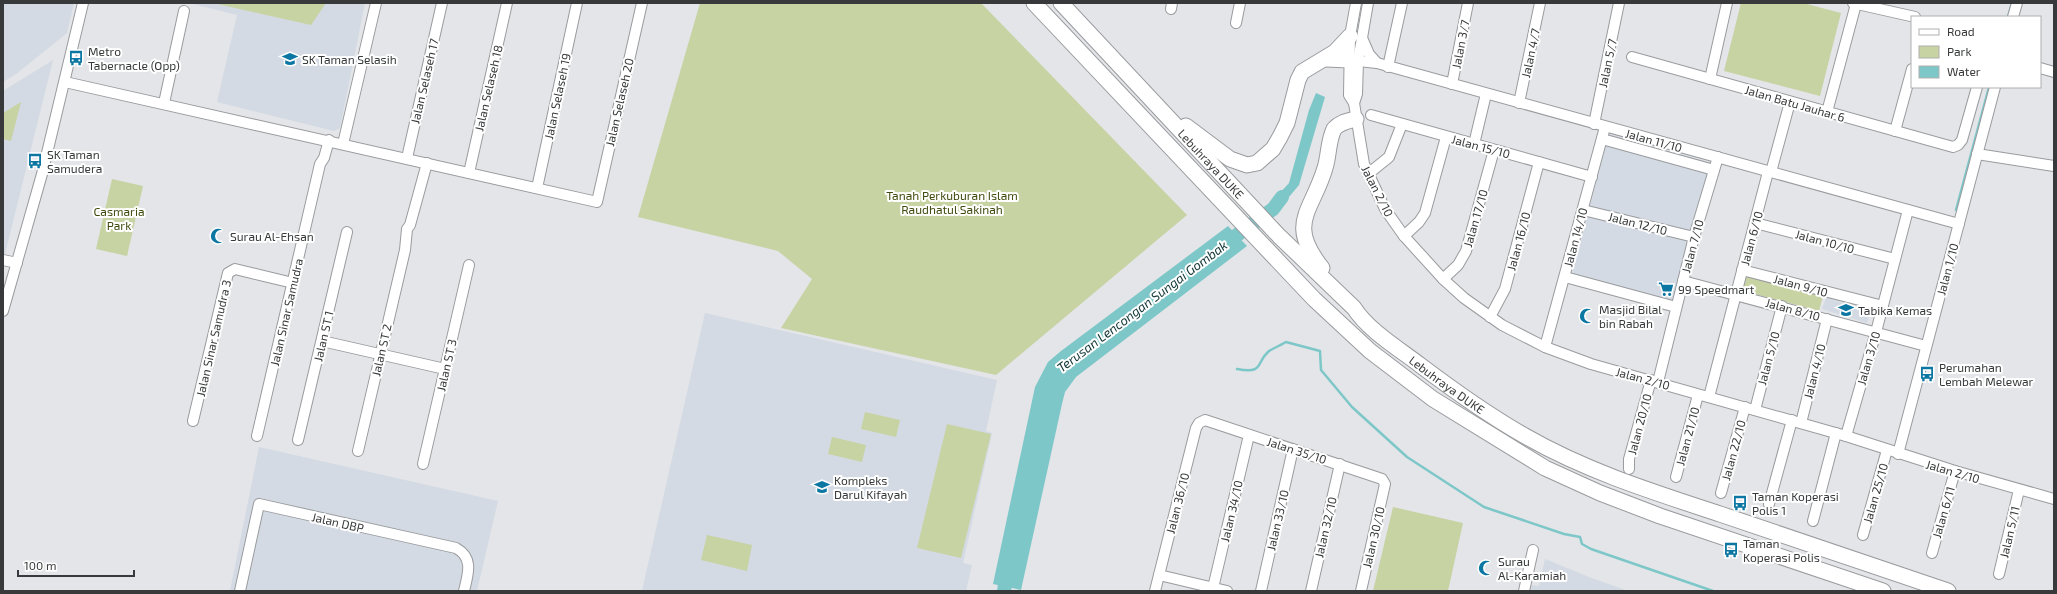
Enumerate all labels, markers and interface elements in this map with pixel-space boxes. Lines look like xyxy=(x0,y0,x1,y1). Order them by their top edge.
legend xyxy=(1911,16,2041,88)
street label: Jalan 3/7 xyxy=(1448,18,1472,70)
text: Road xyxy=(1947,24,1975,38)
street label: Jalan 4/7 xyxy=(1518,27,1542,79)
street label: Jalan Selaseh 17 xyxy=(407,37,441,125)
street label: Jalan 5/7 xyxy=(1595,37,1619,89)
place label: Metro Tabernacle (Opp) xyxy=(88,44,180,72)
street label: Jalan Selaseh 18 xyxy=(471,44,505,132)
text: Park xyxy=(1947,44,1972,58)
bus stop icon: Metro Tabernacle (Opp) xyxy=(67,49,85,67)
school or university icon: SK Taman Selasih xyxy=(281,50,299,68)
place label: SK Taman Selasih xyxy=(302,52,397,66)
street label: Jalan Selaseh 19 xyxy=(541,52,573,140)
street label: Jalan Selaseh 20 xyxy=(602,57,636,147)
text: Water xyxy=(1947,64,1981,78)
street label: Jalan Batu Jauhar 6 xyxy=(1743,82,1847,124)
street label: Lebuhraya DUKE xyxy=(1175,126,1247,201)
street label: Jalan 11/10 xyxy=(1624,126,1684,154)
street label: Jalan 15/10 xyxy=(1450,131,1512,161)
place label: SK Taman Samudera xyxy=(47,147,102,175)
bus stop icon: SK Taman Samudera xyxy=(26,152,44,170)
street label: Jalan 2/10 xyxy=(1359,163,1397,219)
street label: Jalan 17/10 xyxy=(1460,187,1490,249)
park label: Tanah Perkuburan Islam Raudhatul Sakinah xyxy=(886,188,1018,216)
park label: Casmaria Park xyxy=(93,204,145,232)
street label: Jalan 14/10 xyxy=(1560,206,1590,268)
street label: Jalan 12/10 xyxy=(1607,209,1669,237)
street label: Jalan 6/10 xyxy=(1737,209,1765,267)
street label: Jalan 16/10 xyxy=(1503,210,1533,272)
street label: Jalan 7/10 xyxy=(1678,218,1706,274)
street label: Jalan 10/10 xyxy=(1794,226,1856,256)
mosque icon: Surau Al-Ehsan xyxy=(209,227,227,245)
place label: Surau Al-Ehsan xyxy=(230,229,314,243)
water label: Terusan Lencongan Sungai Gombak xyxy=(1054,237,1230,375)
street label: Jalan 1/10 xyxy=(1933,241,1961,297)
street label: Jalan Sinar Samudra xyxy=(267,257,305,367)
street label: Jalan 9/10 xyxy=(1772,271,1830,299)
street label: Jalan Sinar Samudra 3 xyxy=(193,278,233,398)
supermarket icon: 99 Speedmart xyxy=(1657,280,1675,298)
place label: 99 Speedmart xyxy=(1678,282,1755,296)
street label: Jalan 8/10 xyxy=(1764,295,1822,323)
school or university icon: Tabika Kemas xyxy=(1837,301,1855,319)
place label: Masjid Bilal bin Rabah xyxy=(1599,302,1662,330)
place label: Tabika Kemas xyxy=(1858,303,1932,317)
mosque icon: Masjid Bilal bin Rabah xyxy=(1578,307,1596,325)
street label: Jalan ST 1 xyxy=(310,309,336,363)
street label: Jalan ST 2 xyxy=(368,322,394,378)
street label: Jalan 3/10 xyxy=(1854,329,1882,387)
street label: Jalan 5/10 xyxy=(1754,330,1782,386)
street label: Jalan ST 3 xyxy=(433,337,459,393)
street label: Jalan 4/10 xyxy=(1800,342,1828,400)
street label: Lebuhraya DUKE xyxy=(1407,353,1488,417)
place label: Perumahan Lembah Melewar xyxy=(1939,360,2034,388)
street label: Jalan 2/10 xyxy=(1614,364,1672,392)
bus stop icon: Perumahan Lembah Melewar xyxy=(1918,365,1936,383)
street label: Jalan 20/10 xyxy=(1624,392,1654,456)
street label: Jalan 21/10 xyxy=(1672,405,1702,467)
street label: Jalan 22/10 xyxy=(1718,418,1748,482)
street label: Jalan 35/10 xyxy=(1265,434,1329,466)
street label: Jalan 2/10 xyxy=(1924,457,1982,485)
street label: Jalan 25/10 xyxy=(1860,461,1890,525)
street label: Jalan 36/10 xyxy=(1163,471,1191,535)
place label: Kompleks Darul Kifayah xyxy=(834,473,907,501)
school or university icon: Kompleks Darul Kifayah xyxy=(813,478,831,496)
street label: Jalan 34/10 xyxy=(1217,479,1245,543)
street label: Jalan 6/11 xyxy=(1929,485,1957,539)
street label: Jalan 33/10 xyxy=(1263,488,1291,552)
place label: Taman Koperasi Polis 1 xyxy=(1752,489,1839,517)
bus stop icon: Taman Koperasi Polis 1 xyxy=(1731,494,1749,512)
street label: Jalan 32/10 xyxy=(1311,495,1339,559)
street label: Jalan 30/10 xyxy=(1359,505,1387,569)
street label: Jalan 5/11 xyxy=(1996,505,2022,559)
street label: Jalan DBP xyxy=(311,509,365,535)
place label: Taman Koperasi Polis xyxy=(1743,536,1820,564)
bus stop icon: Taman Koperasi Polis xyxy=(1722,541,1740,559)
scale bar xyxy=(18,552,134,578)
place label: Surau Al-Karamiah xyxy=(1498,554,1566,582)
text: 100 m xyxy=(24,558,56,572)
mosque icon: Surau Al-Karamiah xyxy=(1477,559,1495,577)

